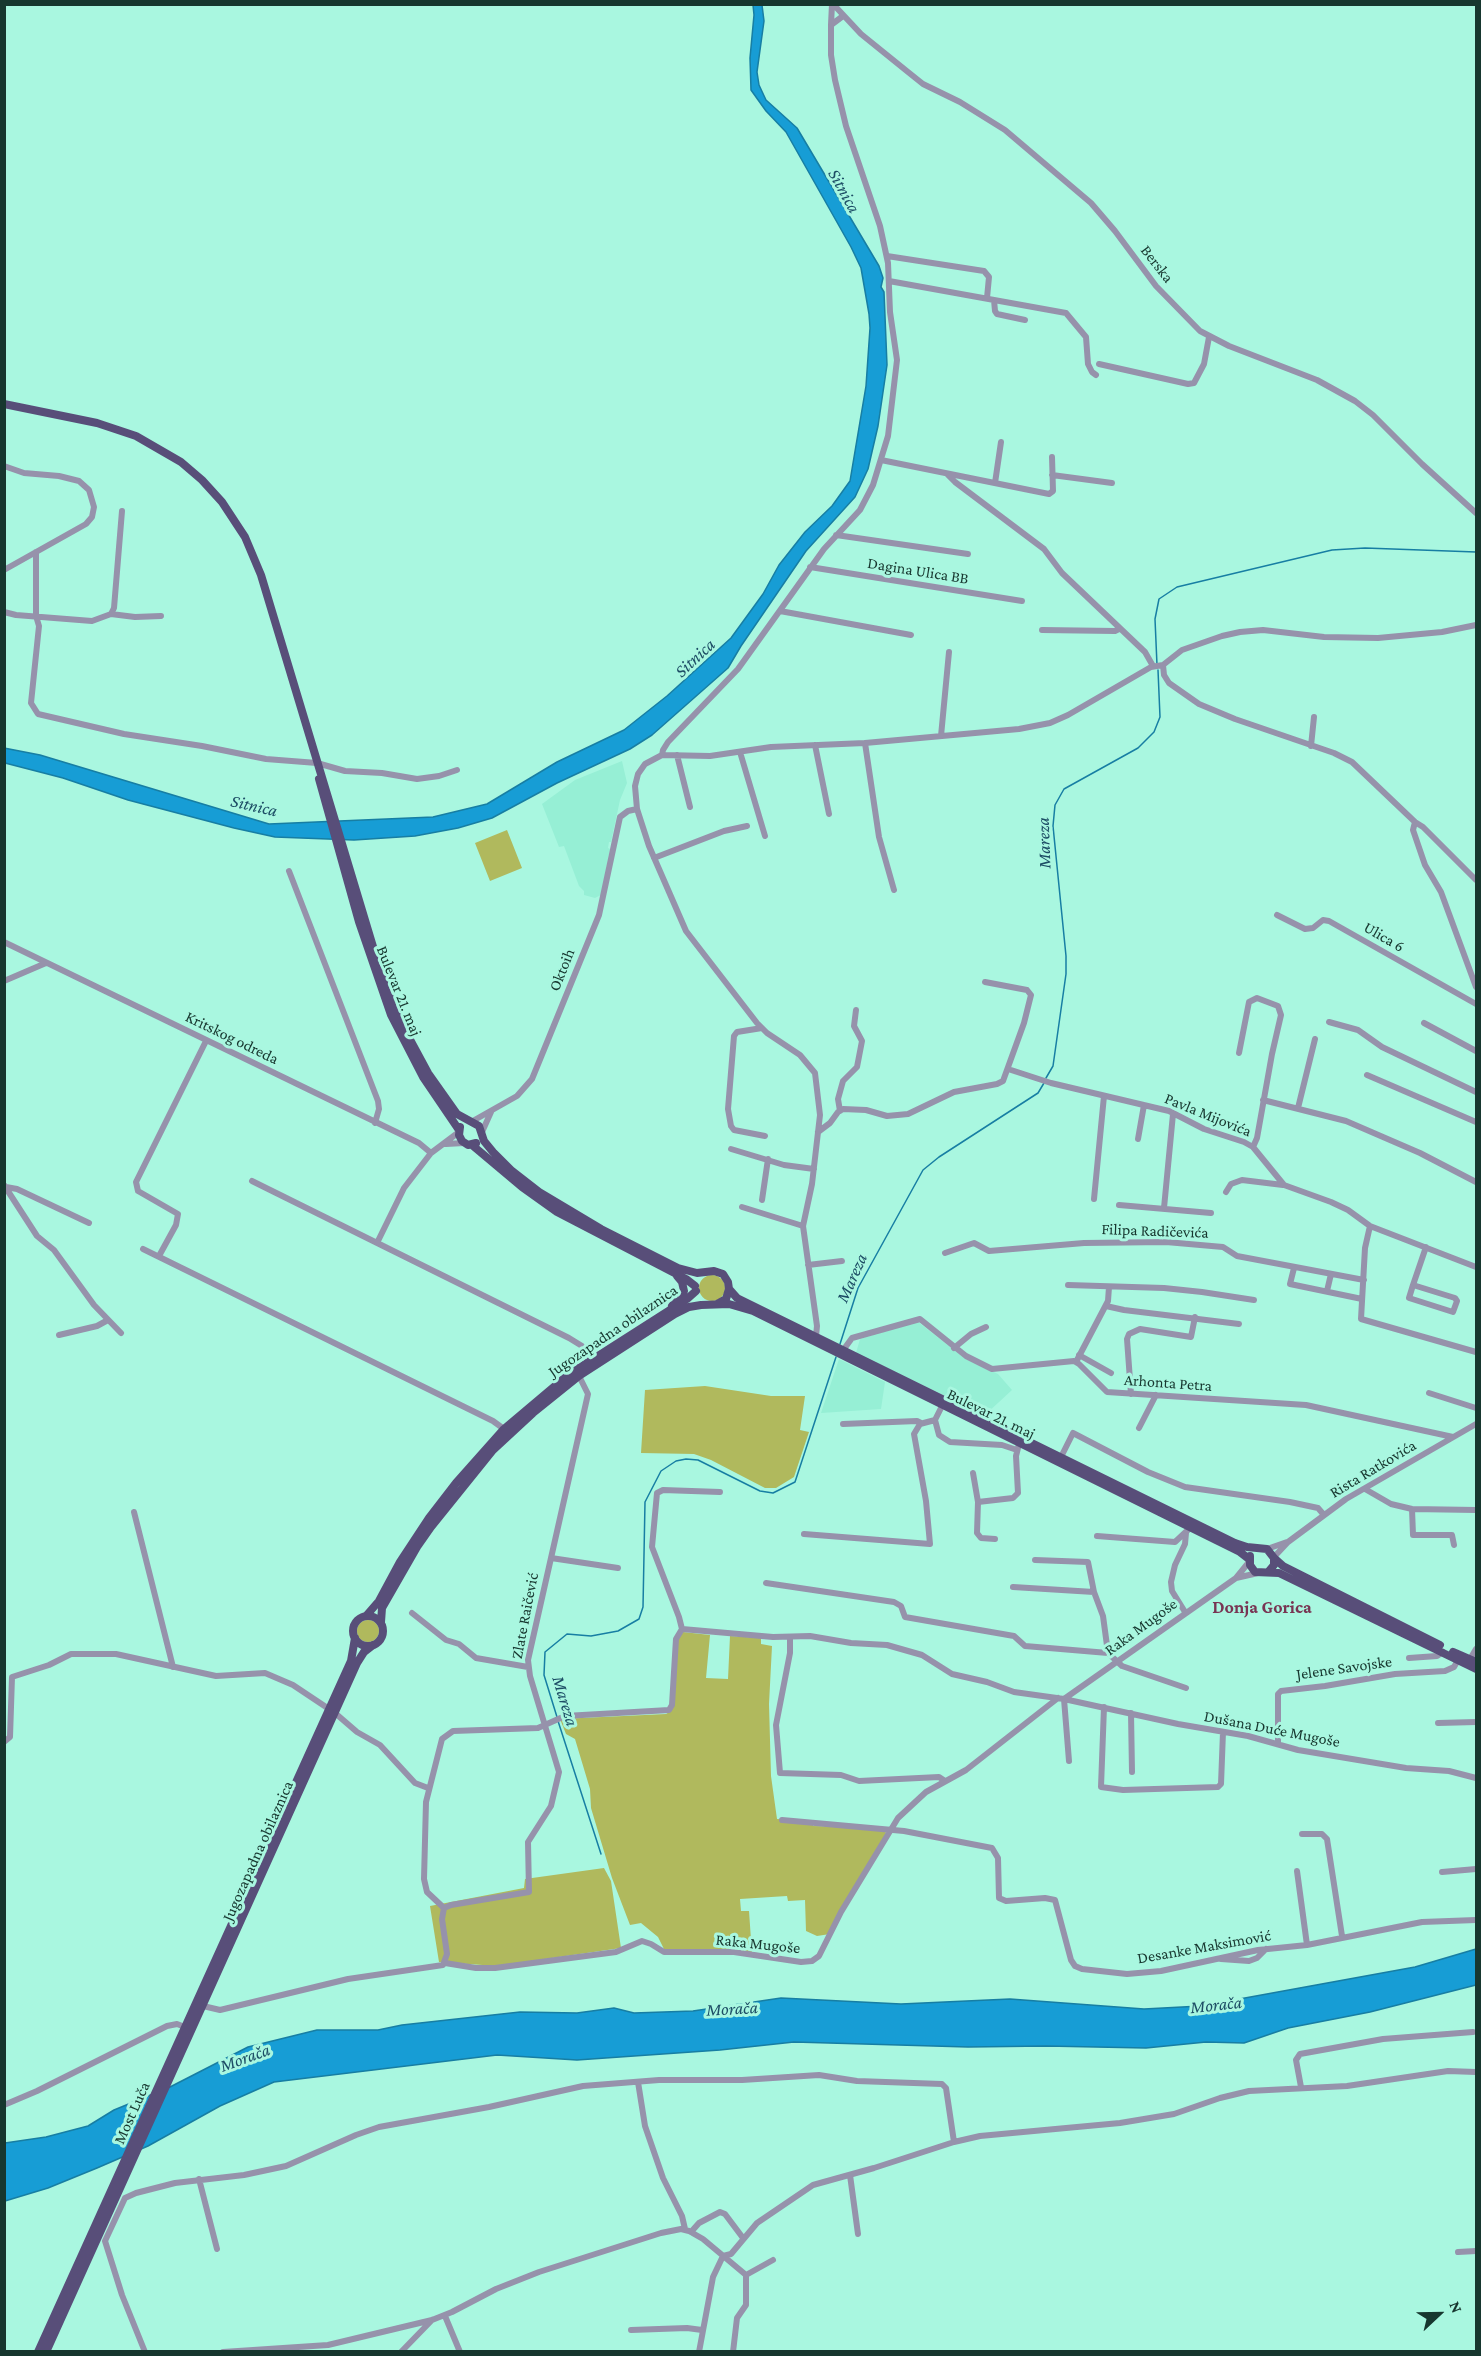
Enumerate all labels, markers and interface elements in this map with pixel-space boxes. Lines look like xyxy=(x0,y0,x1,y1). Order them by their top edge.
water label: Sitnica xyxy=(823,165,865,217)
street label: Berska xyxy=(1136,241,1178,287)
street label: Dagina Ulica BB xyxy=(866,554,970,588)
water label: Sitnica xyxy=(670,634,720,682)
water label: Sitnica xyxy=(228,790,280,822)
water label: Mareza xyxy=(1032,817,1056,869)
street label: Ulica 6 xyxy=(1360,918,1408,956)
street label: Bulevar 21. maj xyxy=(372,943,426,1039)
street label: Oktoih xyxy=(545,946,579,994)
street label: Kritskog odreda xyxy=(182,1007,282,1069)
street label: Pavla Mijovića xyxy=(1162,1089,1254,1141)
street label: Filipa Radičevića xyxy=(1101,1220,1209,1242)
water label: Mareza xyxy=(832,1250,872,1306)
street label: Jugozapadna obilaznica xyxy=(545,1281,681,1381)
street label: Arhonta Petra xyxy=(1123,1370,1213,1396)
street label: Bulevar 21. maj xyxy=(944,1384,1038,1444)
street label: Rista Ratkovića xyxy=(1326,1436,1420,1502)
street label: Zlate Raičević xyxy=(507,1571,543,1661)
street label: Raka Mugoše xyxy=(1101,1594,1181,1660)
district label: Donja Gorica xyxy=(1212,1596,1312,1618)
street label: Jelene Savojske xyxy=(1295,1652,1393,1684)
water label: Mareza xyxy=(547,1673,583,1729)
street label: Dušana Duće Mugoše xyxy=(1202,1706,1342,1752)
street label: Jugozapadna obilaznica xyxy=(218,1778,298,1924)
street label: Desanke Maksimović xyxy=(1136,1926,1272,1968)
street label: Raka Mugoše xyxy=(715,1930,801,1958)
water label: Morača xyxy=(1189,1992,1243,2018)
water label: Morača xyxy=(706,1997,758,2021)
water label: Morača xyxy=(217,2039,273,2077)
street label: Most Luča xyxy=(110,2079,154,2147)
north arrow xyxy=(1409,2284,1469,2344)
text: N xyxy=(1446,2299,1466,2315)

